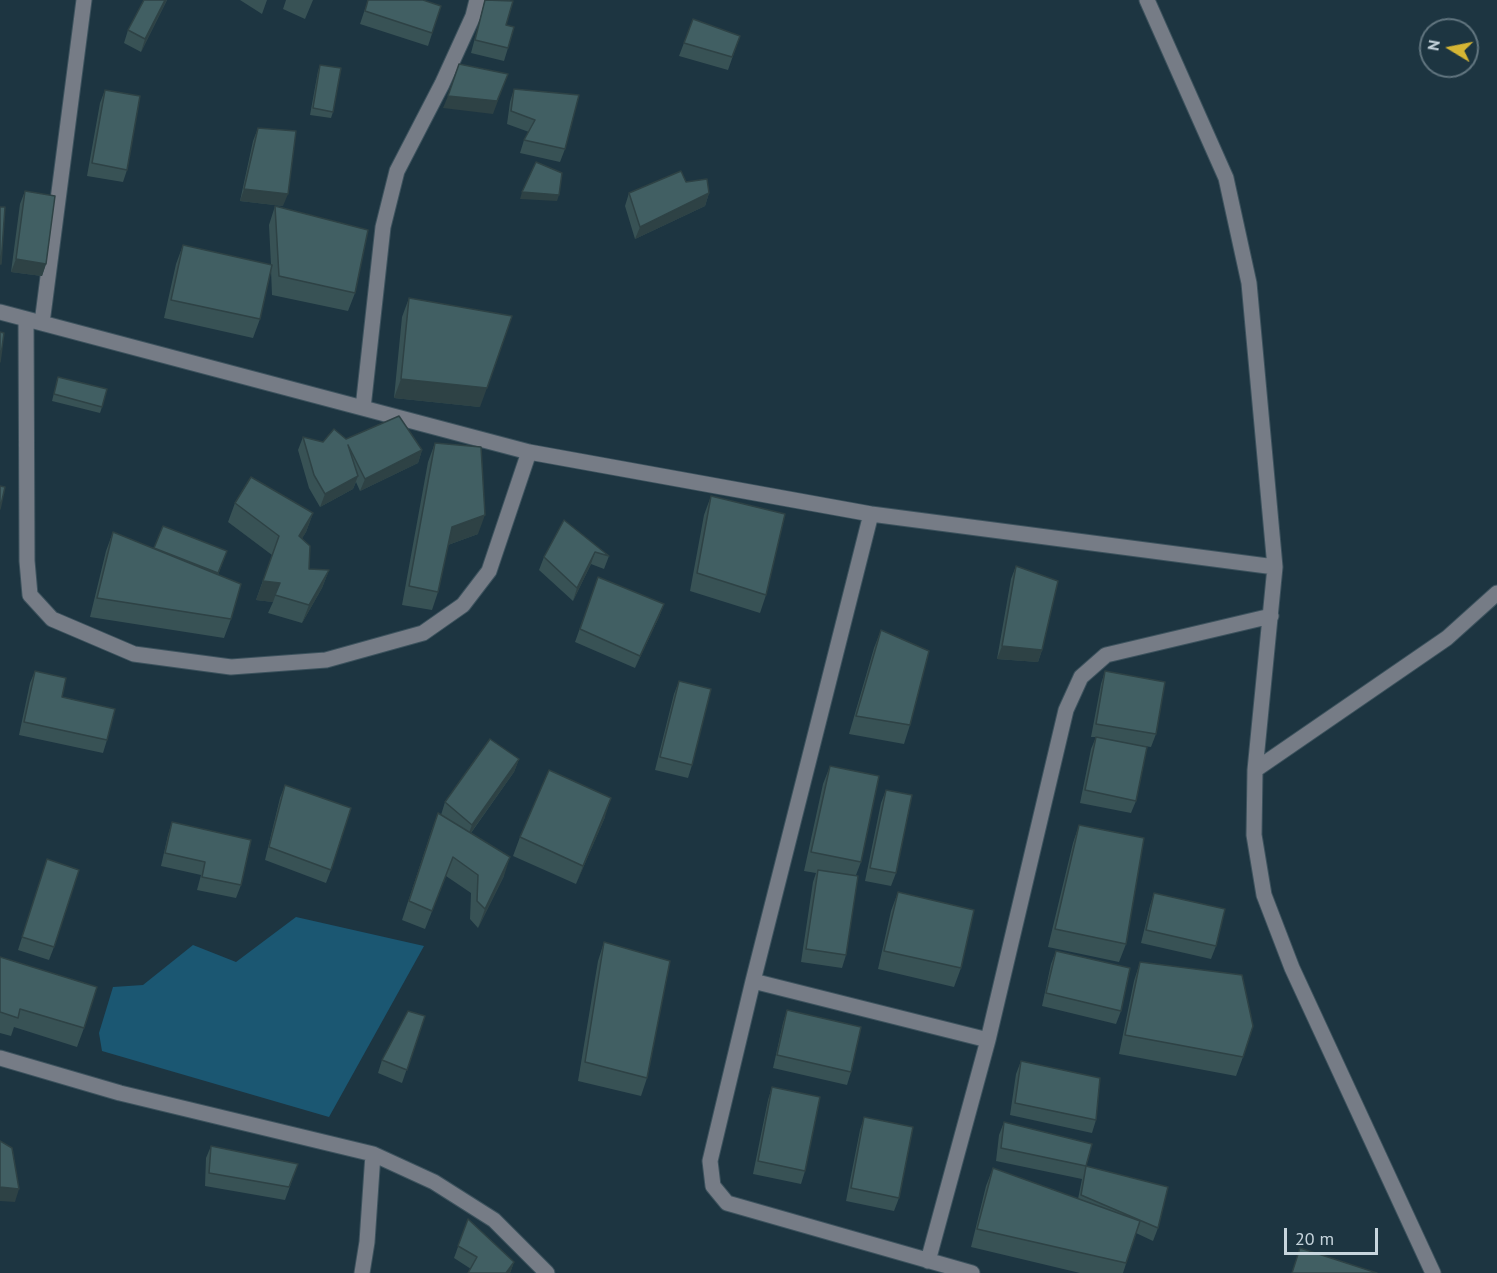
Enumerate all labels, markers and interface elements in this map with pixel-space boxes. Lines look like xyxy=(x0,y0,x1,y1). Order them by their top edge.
north arrow xyxy=(1419,18,1479,78)
text: N xyxy=(1422,38,1444,52)
scale bar xyxy=(1287,1216,1382,1254)
text: 20 m xyxy=(1295,1227,1334,1250)

